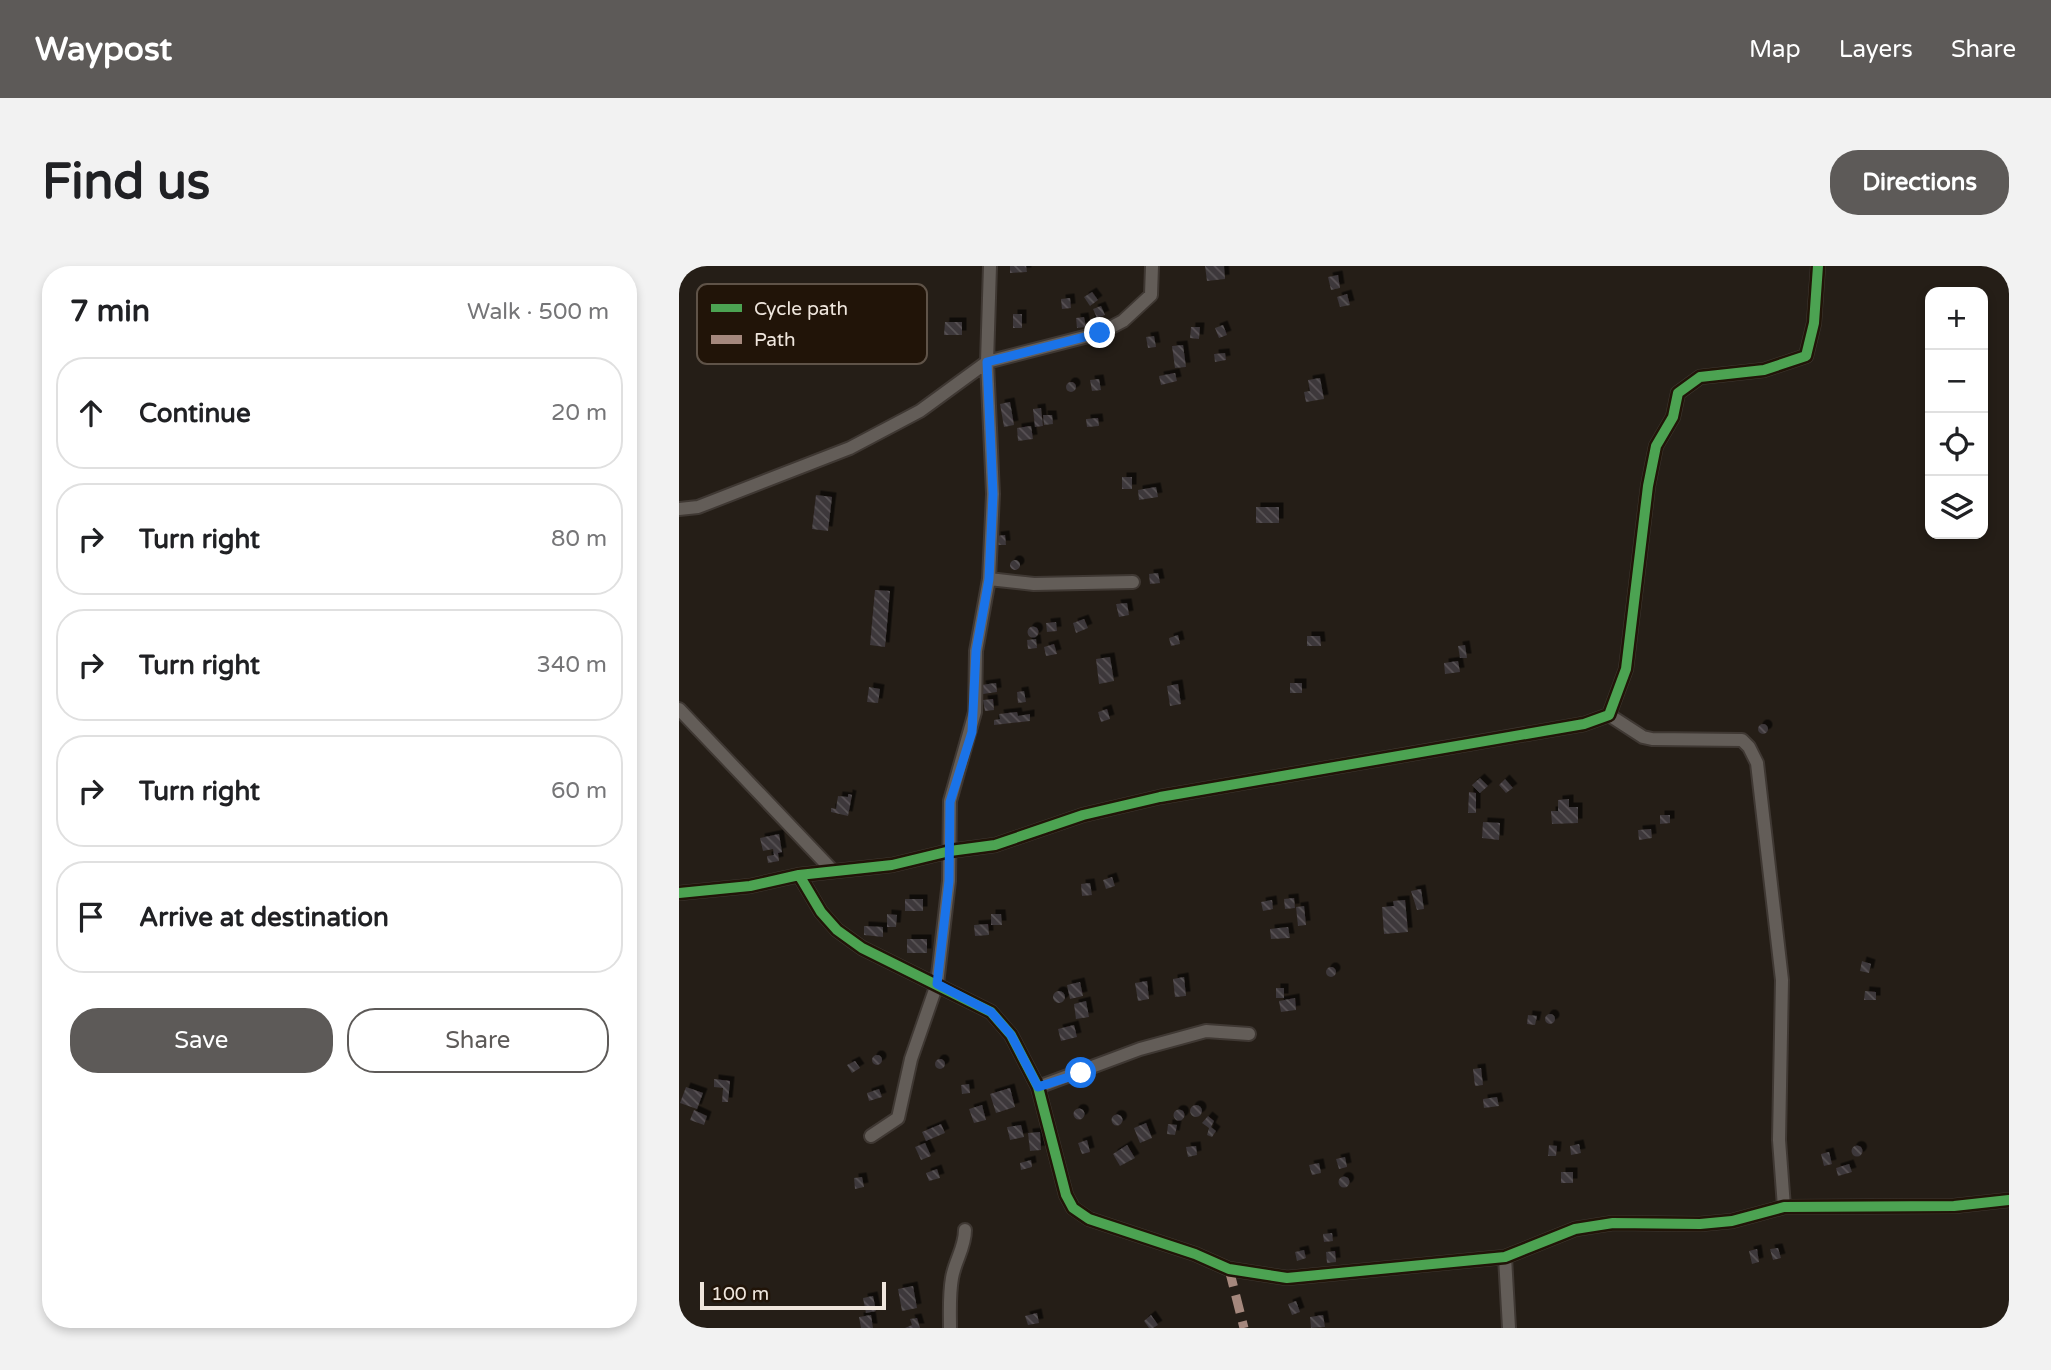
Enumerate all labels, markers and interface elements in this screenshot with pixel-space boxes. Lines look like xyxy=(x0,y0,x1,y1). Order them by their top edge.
text: Waypost xyxy=(35,30,172,69)
text: Map xyxy=(1749,35,1801,64)
text: Layers xyxy=(1839,35,1913,64)
text: Share xyxy=(1951,35,2016,64)
button: Directions xyxy=(1830,150,2009,215)
text: Find us xyxy=(42,153,210,212)
legend xyxy=(697,284,927,364)
map controls xyxy=(1925,287,1988,539)
button: + xyxy=(1925,287,1988,350)
text: 7 min xyxy=(70,293,150,330)
text: Walk · 500 m xyxy=(467,298,609,326)
text: Cycle path xyxy=(754,298,848,320)
route end xyxy=(1084,317,1115,348)
text: Path xyxy=(754,329,796,351)
button: − xyxy=(1925,350,1988,413)
icon: ahead xyxy=(72,394,110,432)
text: Continue xyxy=(139,398,251,429)
text: 20 m xyxy=(551,399,607,427)
button: locate xyxy=(1925,413,1988,476)
button: layers xyxy=(1925,476,1988,539)
icon: right xyxy=(72,520,110,558)
text: Turn right xyxy=(139,524,260,555)
text: 80 m xyxy=(551,525,607,553)
icon: right xyxy=(72,646,110,684)
text: Turn right xyxy=(139,650,260,681)
text: 340 m xyxy=(537,651,607,679)
icon: right xyxy=(72,772,110,810)
text: Turn right xyxy=(139,776,260,807)
text: 60 m xyxy=(551,777,607,805)
icon: arrive xyxy=(72,898,110,936)
text: Arrive at destination xyxy=(139,902,389,933)
button: Save xyxy=(70,1008,333,1073)
button: Share xyxy=(347,1008,609,1073)
route start xyxy=(1065,1057,1096,1088)
scale bar xyxy=(700,1279,885,1311)
text: 100 m xyxy=(711,1283,769,1305)

